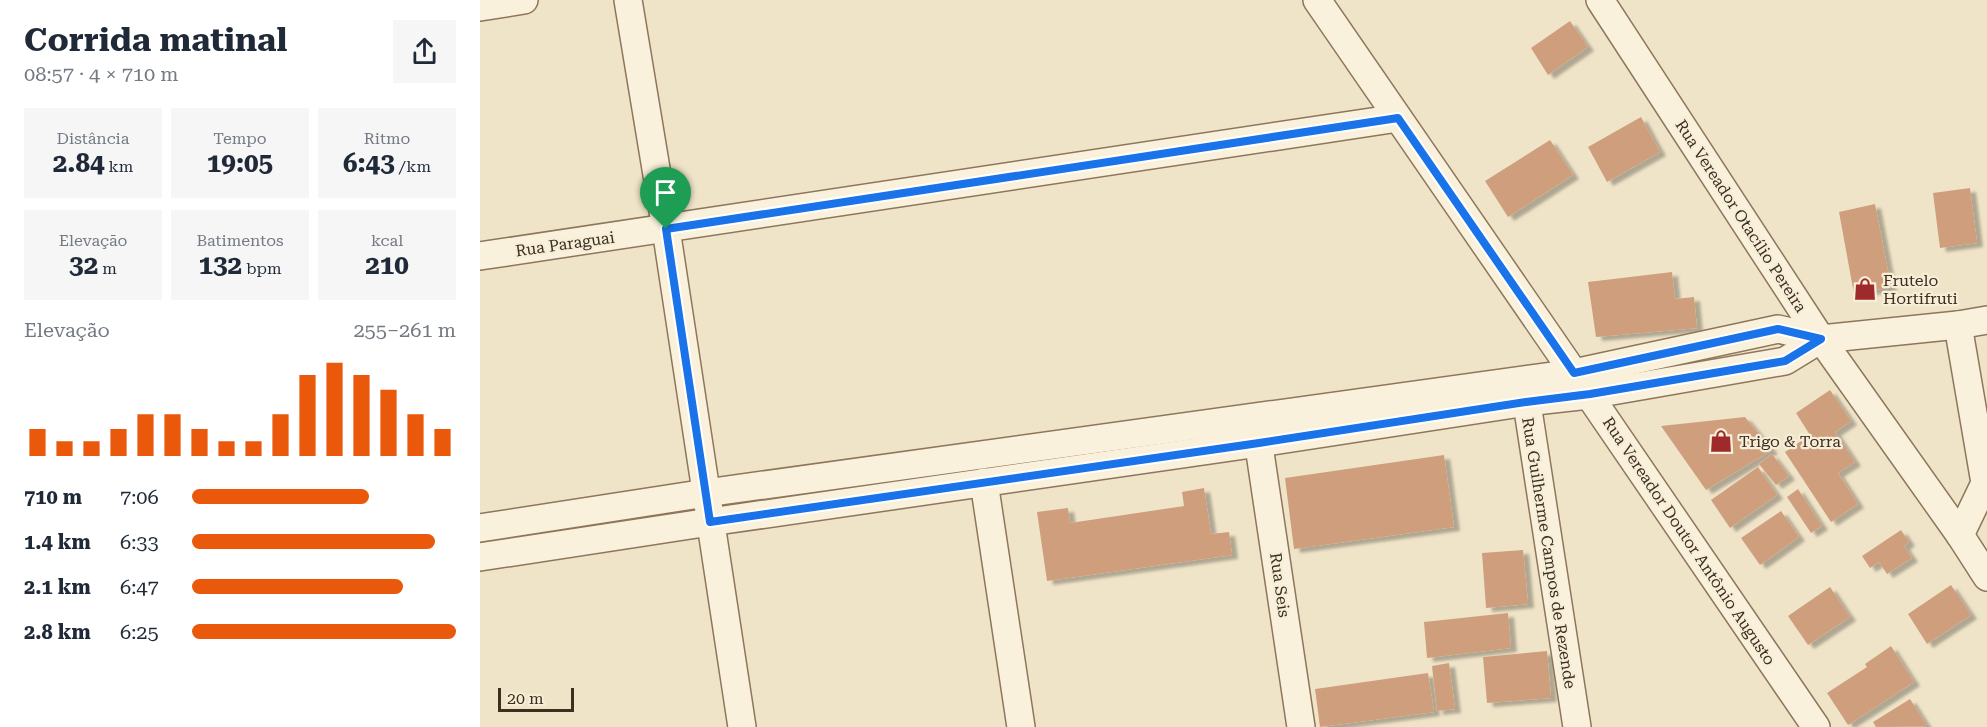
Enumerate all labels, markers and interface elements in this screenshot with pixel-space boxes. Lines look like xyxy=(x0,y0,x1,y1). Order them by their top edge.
text: Corrida matinal xyxy=(24,20,287,59)
button: share xyxy=(393,20,456,83)
text: 08:57 · 4 × 710 m xyxy=(24,62,179,86)
street label: Rua Vereador Otacílio Pereira xyxy=(1671,116,1811,316)
text: Distância xyxy=(57,129,129,148)
text: Tempo xyxy=(213,129,267,148)
text: Ritmo xyxy=(364,129,410,148)
text: 2.84 xyxy=(53,148,105,178)
text: 19:05 xyxy=(207,148,273,178)
text: 6:43 xyxy=(343,148,395,178)
text: km xyxy=(105,157,133,176)
text: /km xyxy=(395,157,431,176)
pin xyxy=(640,167,691,229)
icon: arrive xyxy=(649,176,682,209)
street label: Rua Paraguai xyxy=(514,228,616,260)
text: Elevação xyxy=(59,231,127,250)
text: Batimentos xyxy=(196,231,284,250)
text: kcal xyxy=(371,231,403,250)
text: 32 xyxy=(69,250,98,280)
text: 132 xyxy=(198,250,242,280)
text: 210 xyxy=(365,250,409,280)
text: m xyxy=(98,259,117,278)
text: bpm xyxy=(242,259,282,278)
place label: Frutelo Hortifruti xyxy=(1883,271,1958,308)
shop icon: Frutelo Hortifruti xyxy=(1852,276,1878,302)
text: Elevação xyxy=(24,318,110,342)
text: 255–261 m xyxy=(353,318,456,342)
street label: Rua Vereador Doutor Antônio Augusto xyxy=(1599,413,1780,669)
street label: Rua Guilherme Campos de Rezende xyxy=(1518,416,1580,690)
shop icon: Trigo & Torra xyxy=(1708,428,1734,454)
place label: Trigo & Torra xyxy=(1739,432,1841,451)
text: 710 m xyxy=(24,485,82,509)
text: 7:06 xyxy=(120,485,159,509)
text: 1.4 km xyxy=(24,530,91,554)
text: 6:33 xyxy=(120,530,159,554)
street label: Rua Seis xyxy=(1266,551,1294,619)
text: 2.1 km xyxy=(24,575,91,599)
text: 6:47 xyxy=(120,575,159,599)
text: 2.8 km xyxy=(24,620,91,644)
text: 6:25 xyxy=(120,620,159,644)
scale bar xyxy=(498,685,574,712)
text: 20 m xyxy=(507,689,544,708)

